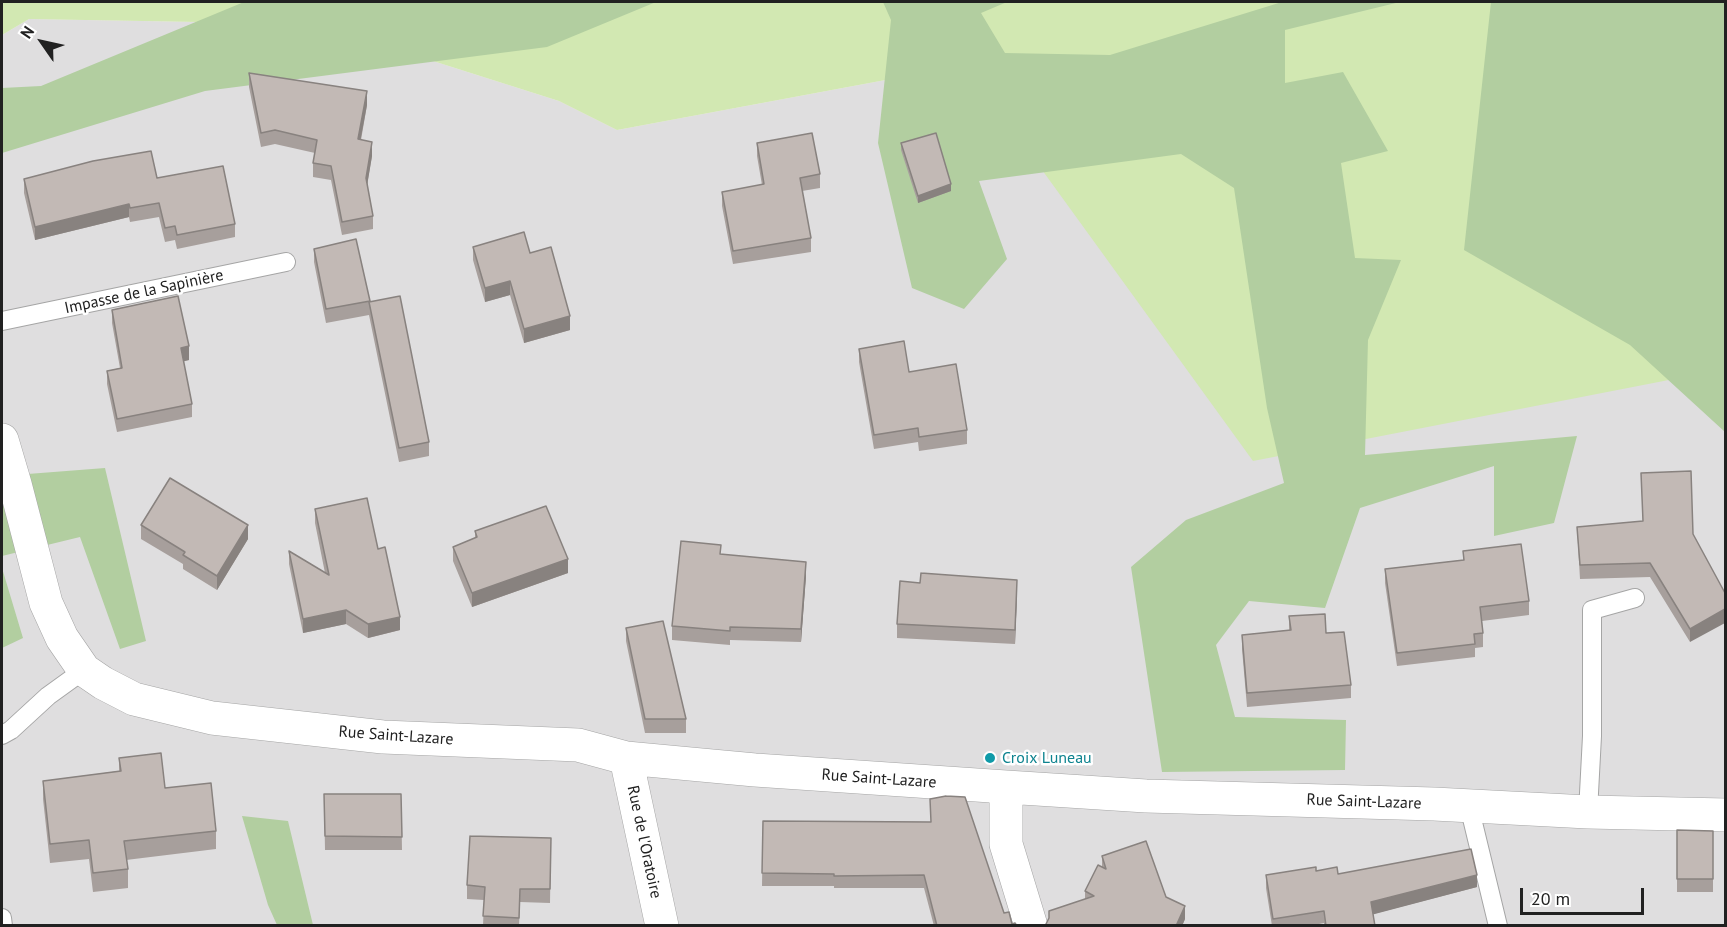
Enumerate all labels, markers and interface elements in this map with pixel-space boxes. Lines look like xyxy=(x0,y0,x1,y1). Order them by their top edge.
north arrow xyxy=(12,12,72,72)
text: N xyxy=(16,22,38,42)
street label: Impasse de la Sapinière xyxy=(63,266,225,318)
street label: Rue Saint-Lazare xyxy=(338,722,454,750)
place label: Croix Luneau xyxy=(1002,748,1092,768)
marker: Croix Luneau xyxy=(983,751,997,765)
street label: Rue Saint-Lazare xyxy=(821,765,937,793)
street label: Rue de l'Oratoire xyxy=(623,784,665,900)
street label: Rue Saint-Lazare xyxy=(1306,790,1422,814)
scale bar xyxy=(1523,876,1648,914)
text: 20 m xyxy=(1531,887,1570,910)

